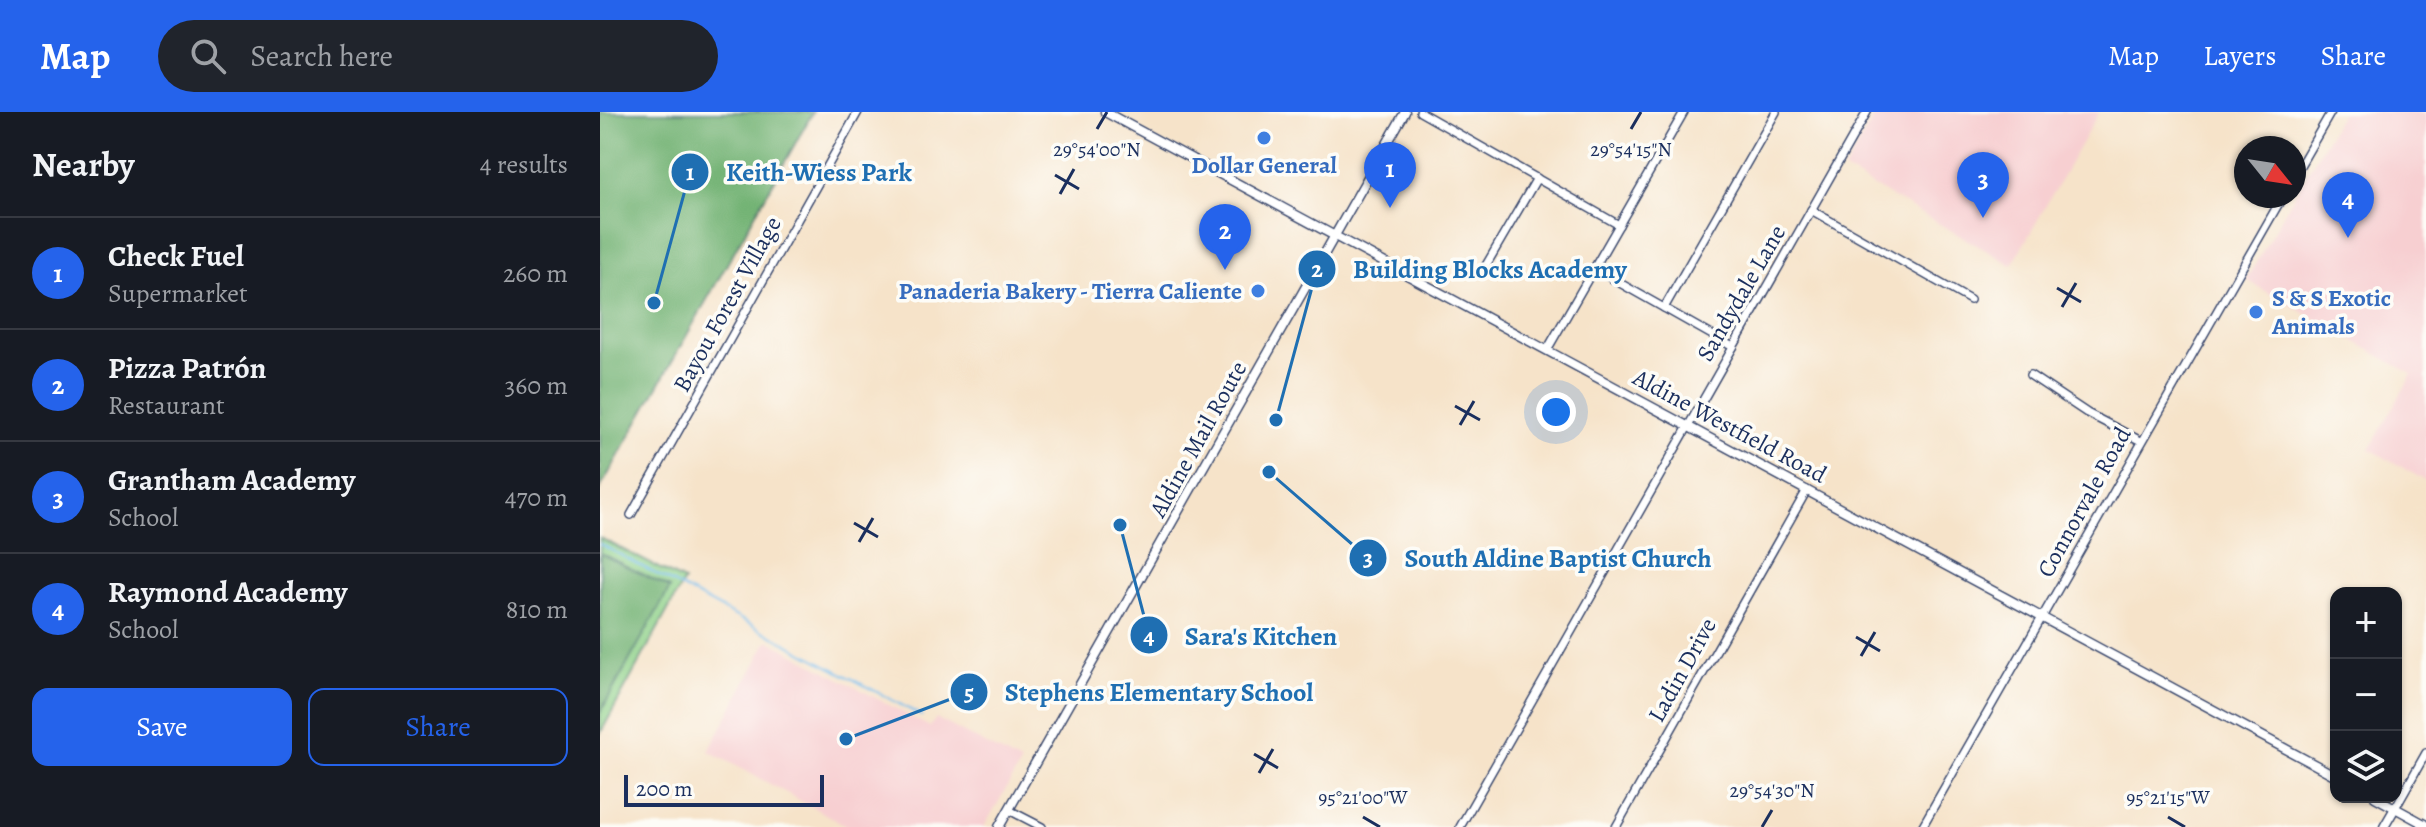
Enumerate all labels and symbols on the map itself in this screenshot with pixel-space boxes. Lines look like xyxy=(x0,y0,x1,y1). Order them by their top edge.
marker: Dollar General xyxy=(1255,129,1273,147)
text: 29°54'00"N xyxy=(1053,136,1141,163)
text: 29°54'15"N xyxy=(1590,136,1672,163)
north arrow xyxy=(2234,136,2306,208)
pin: 1 xyxy=(1364,142,1416,208)
callout: Keith-Wiess Park xyxy=(670,147,928,197)
place label: Dollar General xyxy=(1191,149,1338,181)
pin: 3 xyxy=(1957,152,2009,218)
text: Keith-Wiess Park xyxy=(726,155,913,190)
text: 1 xyxy=(686,156,695,188)
pin: 4 xyxy=(2322,172,2374,238)
pin: 2 xyxy=(1199,204,1251,270)
street label: Bayou Forest Village xyxy=(665,210,789,398)
street label: Sandydale Lane xyxy=(1689,219,1793,367)
callout: Building Blocks Academy xyxy=(1297,244,1643,294)
text: Building Blocks Academy xyxy=(1353,252,1628,287)
text: 2 xyxy=(1311,253,1323,285)
place label: Panaderia Bakery - Tierra Caliente xyxy=(898,275,1242,307)
marker: Panaderia Bakery - Tierra Caliente xyxy=(1249,282,1267,300)
place label: S & S Exotic Animals xyxy=(2271,282,2391,342)
marker: S & S Exotic Animals xyxy=(2247,303,2265,321)
street label: Aldine Mail Route xyxy=(1141,355,1254,524)
street label: Aldine Westfield Road xyxy=(1627,361,1832,491)
your location xyxy=(1536,392,1576,432)
street label: Connorvale Road xyxy=(2029,421,2139,583)
callout: South Aldine Baptist Church xyxy=(1348,533,1727,583)
text: South Aldine Baptist Church xyxy=(1404,541,1712,576)
text: 3 xyxy=(1363,542,1373,574)
callout: Sara's Kitchen xyxy=(1129,610,1353,660)
street label: Ladin Drive xyxy=(1640,612,1724,728)
text: Sara's Kitchen xyxy=(1185,619,1338,654)
text: 4 xyxy=(1143,620,1155,652)
callout: Stephens Elementary School xyxy=(949,667,1329,717)
text: Stephens Elementary School xyxy=(1005,675,1313,710)
text: 5 xyxy=(964,676,974,708)
scale bar xyxy=(624,771,824,807)
text: 29°54'30"N xyxy=(1729,777,1815,804)
text: 95°21'00"W xyxy=(1318,784,1408,811)
text: 95°21'15"W xyxy=(2126,784,2210,811)

